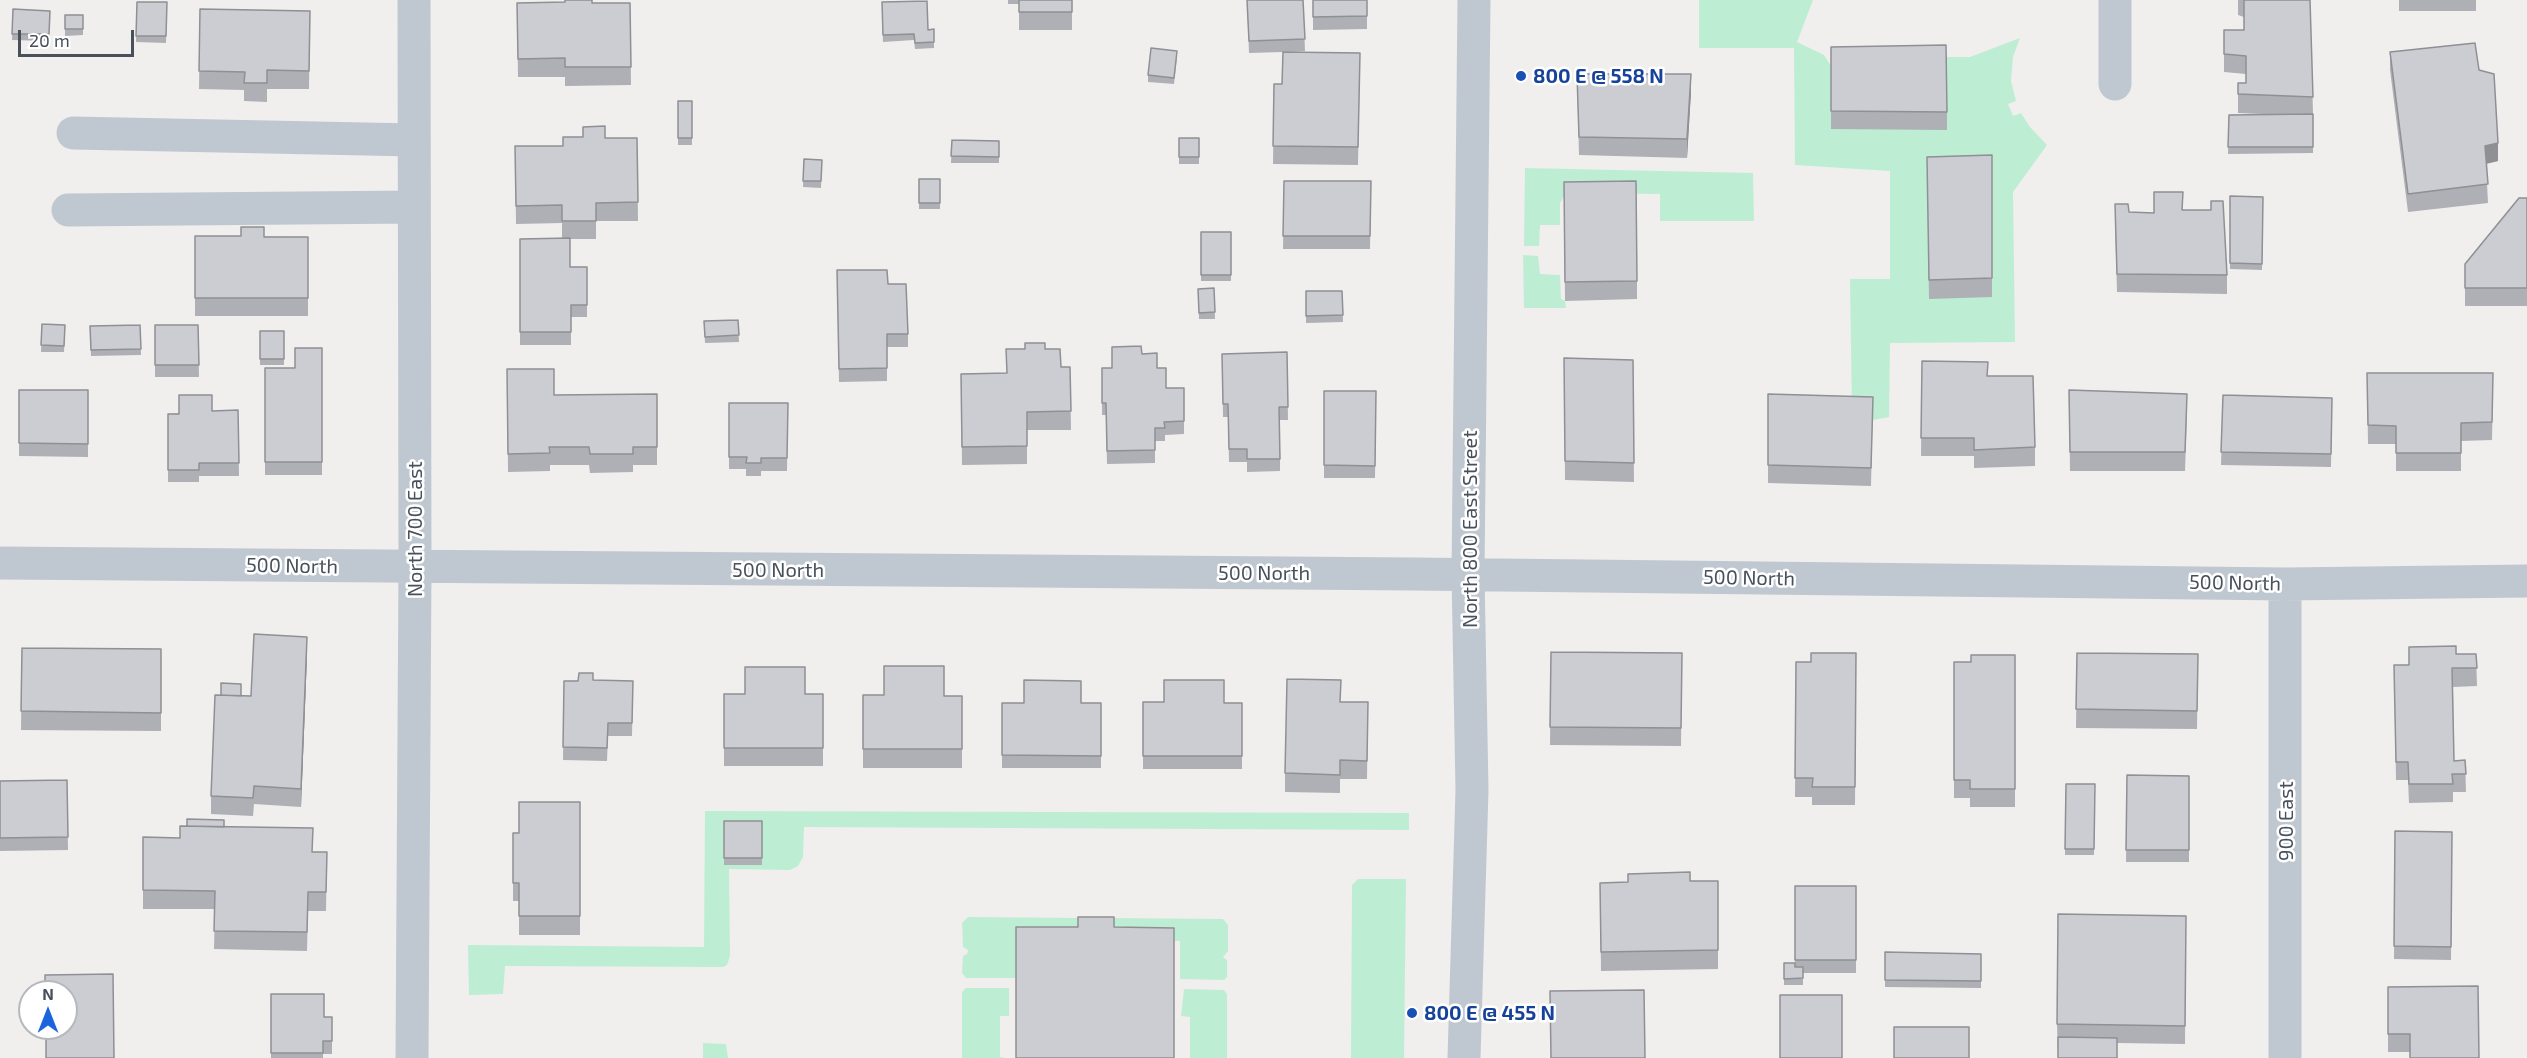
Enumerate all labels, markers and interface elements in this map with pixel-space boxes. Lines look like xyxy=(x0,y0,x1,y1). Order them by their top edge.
scale bar xyxy=(21,18,136,56)
text: 20 m xyxy=(29,29,70,51)
place label: 800 E @ 558 N xyxy=(1533,64,1664,88)
marker: 800 E @ 558 N xyxy=(1514,69,1528,83)
street label: North 800 East Street xyxy=(1458,430,1482,628)
street label: North 700 East xyxy=(403,461,427,597)
street label: 500 North xyxy=(246,553,338,579)
street label: 500 North xyxy=(732,558,824,582)
street label: 500 North xyxy=(1218,561,1310,585)
street label: 500 North xyxy=(1703,565,1795,591)
street label: 500 North xyxy=(2189,570,2281,596)
street label: 900 East xyxy=(2274,781,2298,861)
north arrow xyxy=(18,980,78,1040)
text: N xyxy=(42,984,54,1003)
place label: 800 E @ 455 N xyxy=(1424,1001,1555,1025)
marker: 800 E @ 455 N xyxy=(1405,1006,1419,1020)

